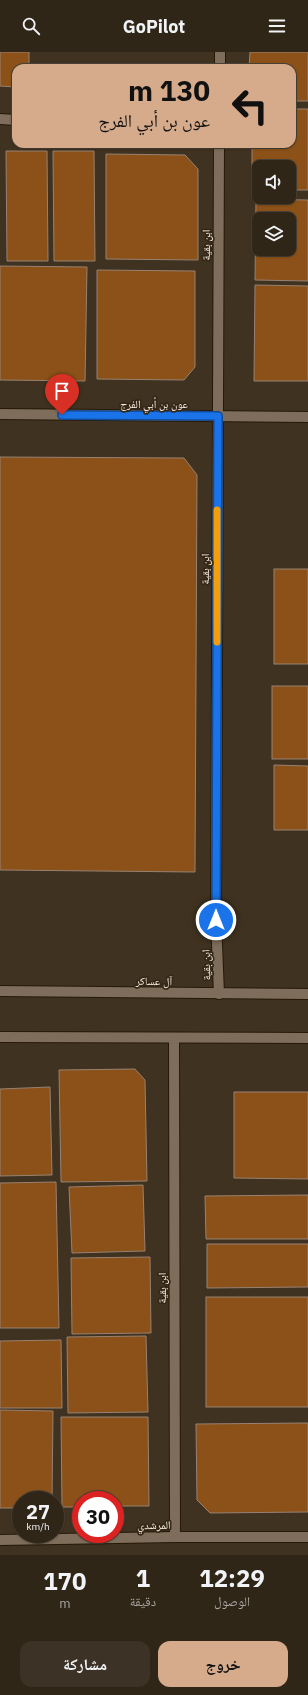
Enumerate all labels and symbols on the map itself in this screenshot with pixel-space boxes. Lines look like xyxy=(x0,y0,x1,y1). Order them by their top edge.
street label: ابن بقية xyxy=(199,230,213,260)
pin xyxy=(45,374,79,415)
street label: عون بن أبي الفرج xyxy=(120,397,189,413)
street label: ابن بقية xyxy=(198,554,212,584)
position arrow xyxy=(195,899,237,941)
street label: ابن بقية xyxy=(198,949,214,981)
street label: آل عساكر xyxy=(135,974,173,988)
street label: ابن بقية xyxy=(155,1273,169,1303)
speed limit sign: 30 xyxy=(72,1491,124,1543)
street label: المرشدي xyxy=(137,1518,171,1534)

